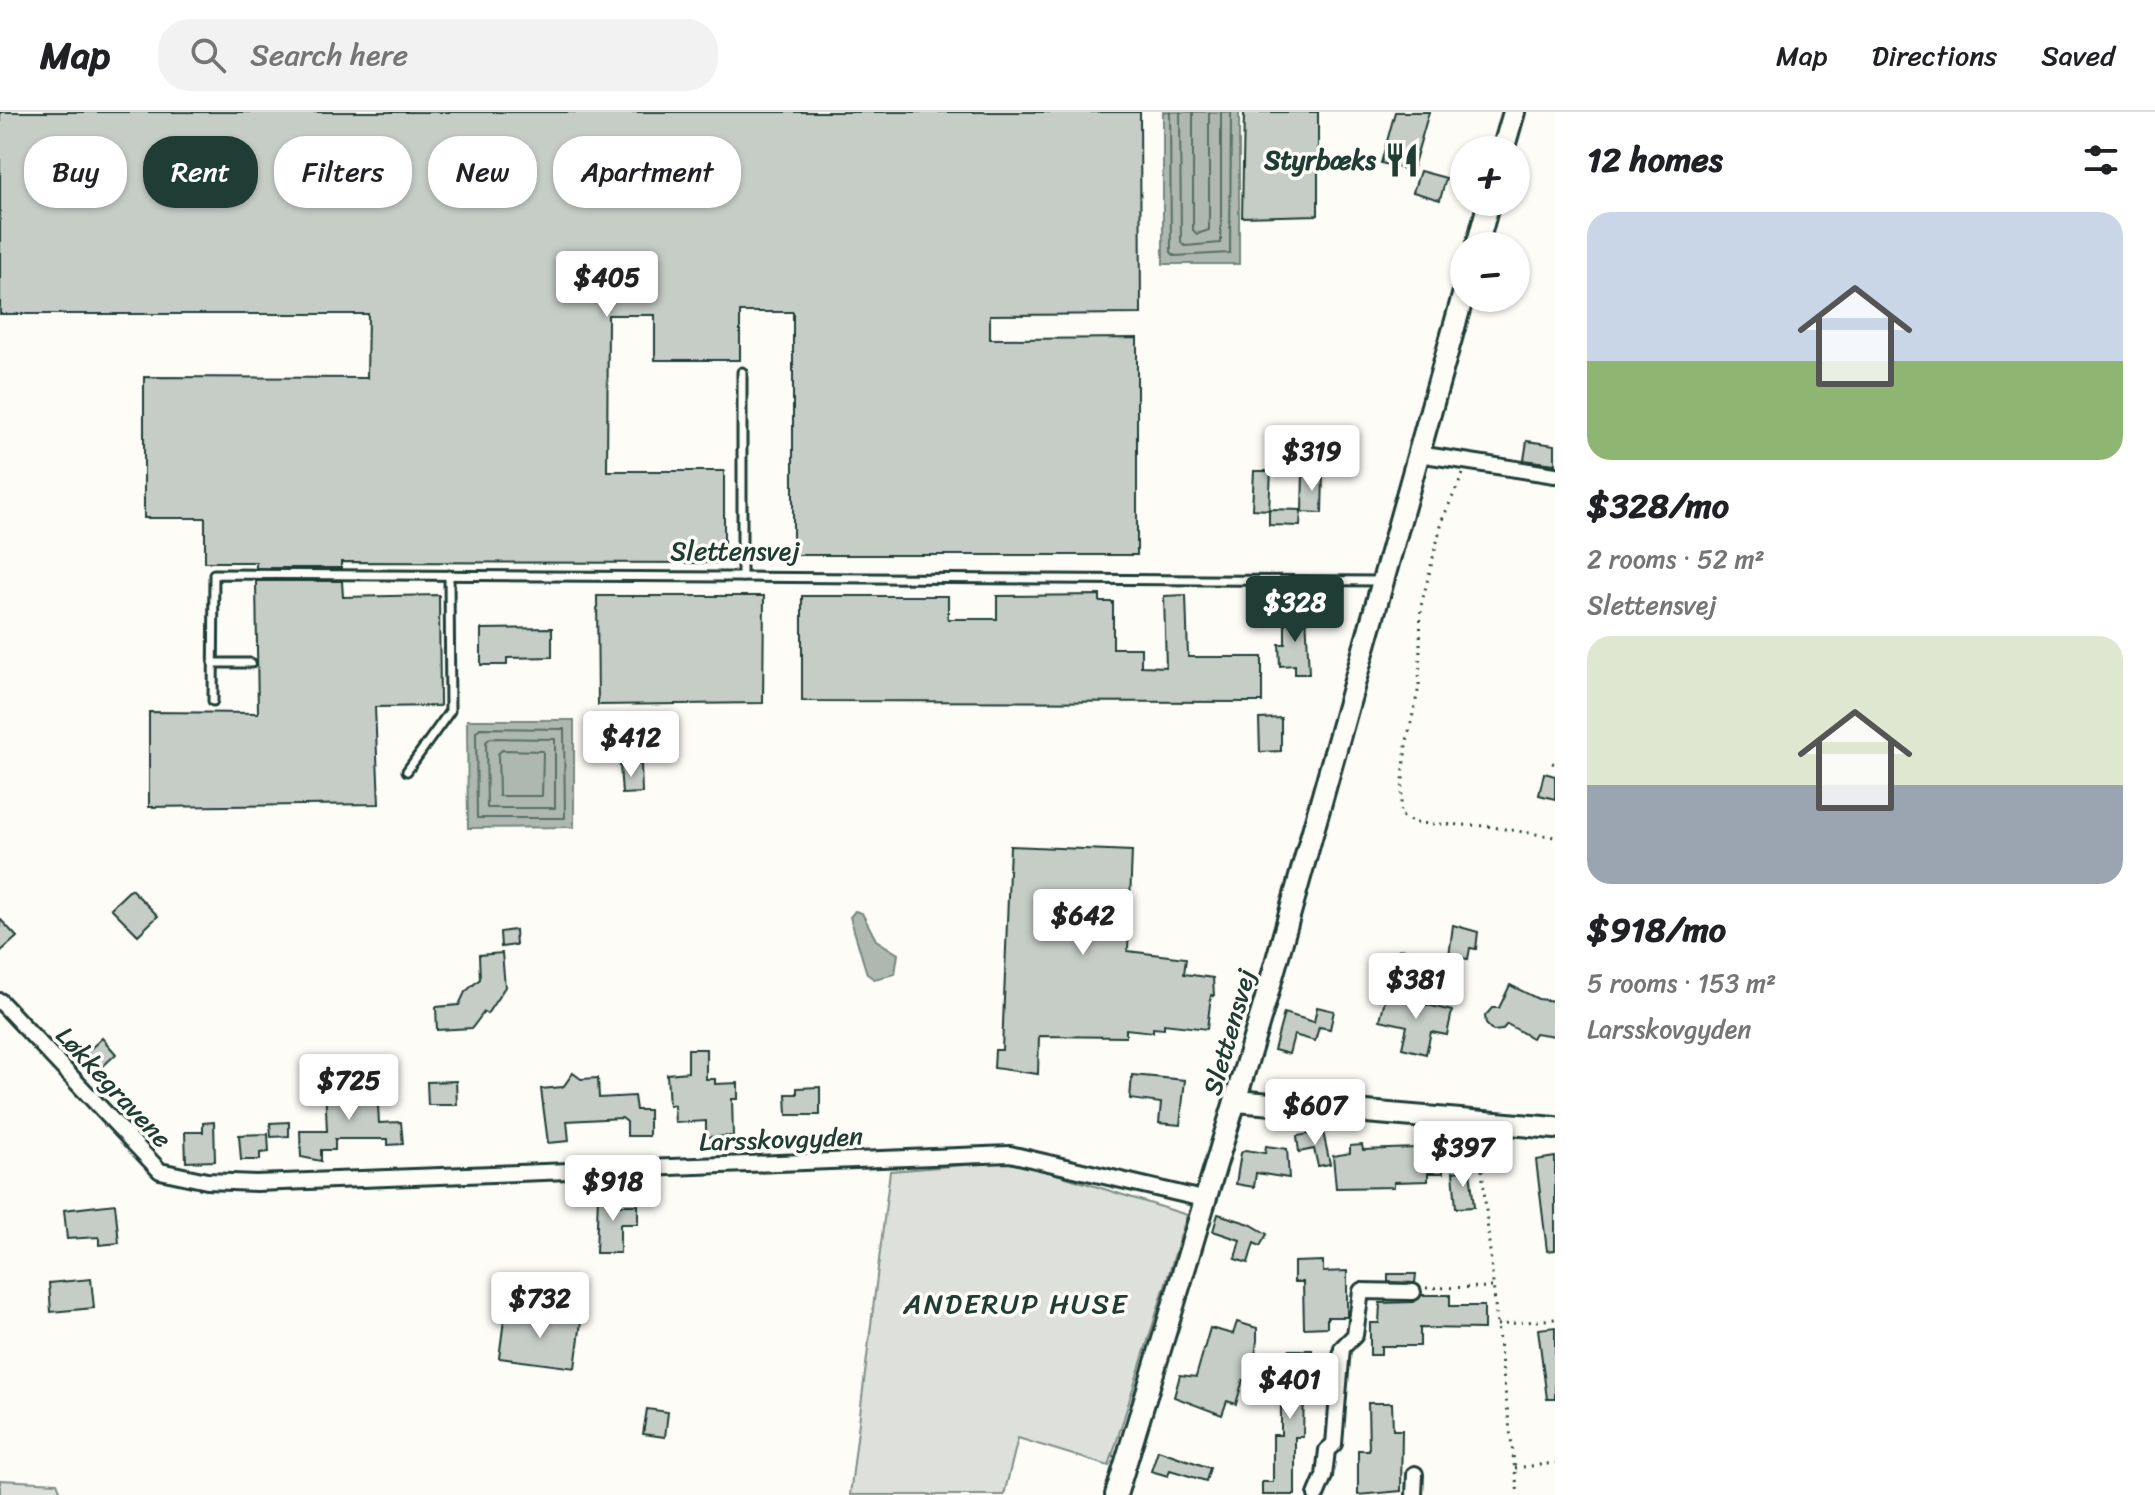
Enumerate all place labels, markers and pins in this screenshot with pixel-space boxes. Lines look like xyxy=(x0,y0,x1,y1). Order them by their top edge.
place label: Styrbæks xyxy=(1263,137,1377,183)
restaurant icon: Styrbæks xyxy=(1383,141,1421,179)
pin: $405 xyxy=(560,251,654,319)
pin: $319 xyxy=(1265,425,1359,493)
pin: $328 xyxy=(1248,576,1342,644)
pin: $412 xyxy=(584,711,678,779)
pin: $642 xyxy=(1036,889,1130,957)
pin: $381 xyxy=(1369,953,1463,1021)
pin: $725 xyxy=(302,1054,396,1122)
pin: $607 xyxy=(1268,1079,1362,1147)
pin: $397 xyxy=(1416,1121,1510,1189)
pin: $918 xyxy=(566,1155,660,1223)
pin: $732 xyxy=(493,1272,587,1340)
pin: $401 xyxy=(1243,1353,1337,1421)

